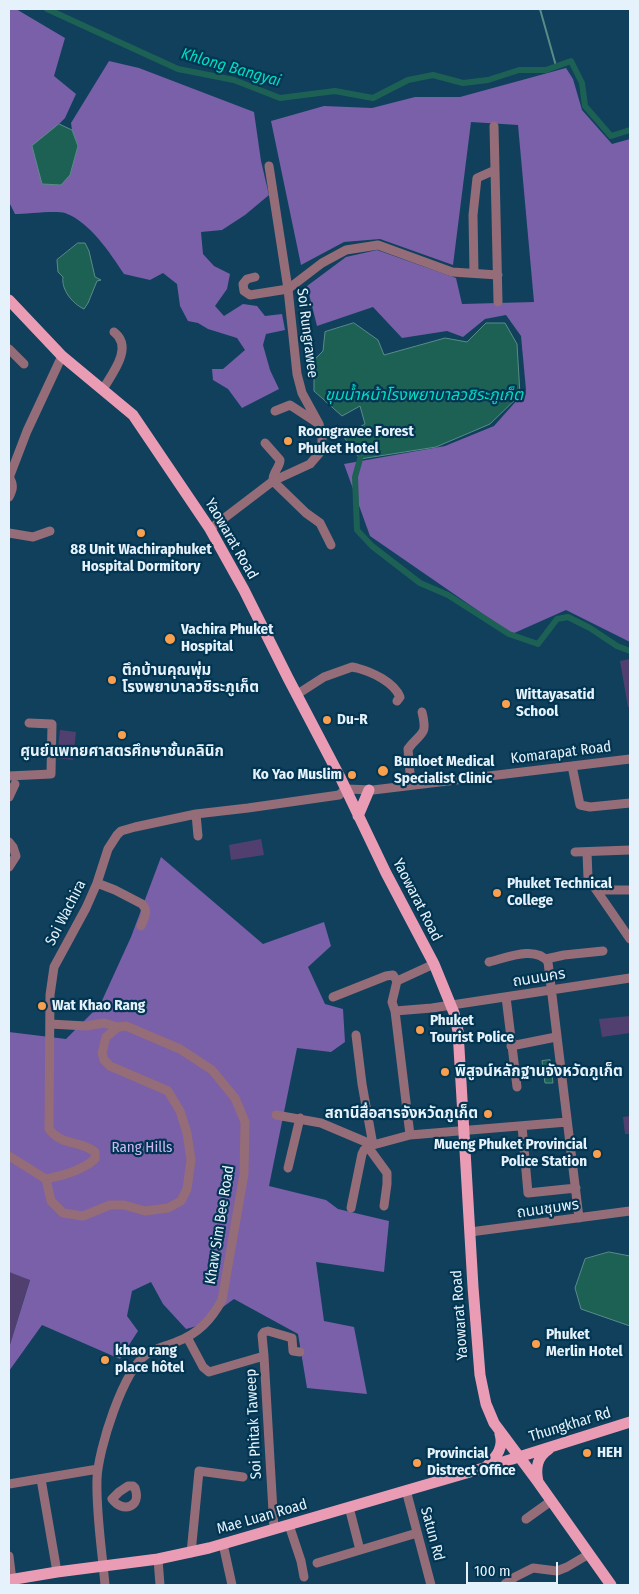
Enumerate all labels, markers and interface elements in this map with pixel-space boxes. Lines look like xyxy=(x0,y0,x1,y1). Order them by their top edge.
water label: Khlong Bangyai xyxy=(179,45,283,91)
street label: Soi Rungrawee xyxy=(293,287,321,379)
water label: ขุมน้ำหน้าโรงพยาบาลวชิระภูเก็ต xyxy=(325,386,523,406)
place label: Roongravee Forest Phuket Hotel xyxy=(298,423,414,458)
marker: Roongravee Forest Phuket Hotel xyxy=(282,435,294,447)
street label: Yaowarat Road xyxy=(201,495,261,583)
marker: 88 Unit Wachiraphuket Hospital Dormitory xyxy=(135,527,147,539)
place label: 88 Unit Wachiraphuket Hospital Dormitory xyxy=(70,541,212,576)
place label: Vachira Phuket Hospital xyxy=(181,621,273,656)
marker: Vachira Phuket Hospital xyxy=(163,632,177,646)
place label: ตึกบ้านคุณพุ่ม โรงพยาบาลวชิระภูเก็ต xyxy=(122,662,259,697)
marker: ตึกบ้านคุณพุ่ม โรงพยาบาลวชิระภูเก็ต xyxy=(106,674,118,686)
place label: Wittayasatid School xyxy=(516,686,595,721)
marker: Wittayasatid School xyxy=(500,698,512,710)
place label: Du-R xyxy=(337,711,368,729)
marker: Du-R xyxy=(321,714,333,726)
marker: ศูนย์แพทยศาสตรศึกษาชั้นคลินิก xyxy=(116,729,128,741)
street label: Komarapat Road xyxy=(510,738,612,768)
place label: ศูนย์แพทยศาสตรศึกษาชั้นคลินิก xyxy=(20,743,224,761)
place label: Bunloet Medical Specialist Clinic xyxy=(394,753,494,788)
marker: Bunloet Medical Specialist Clinic xyxy=(376,764,390,778)
place label: Ko Yao Muslim xyxy=(252,766,342,784)
marker: Ko Yao Muslim xyxy=(346,769,358,781)
street label: Yaowarat Road xyxy=(389,856,445,944)
place label: Phuket Technical College xyxy=(507,875,612,910)
street label: Soi Wachira xyxy=(42,877,90,949)
marker: Phuket Technical College xyxy=(491,887,503,899)
street label: ถนนนคร xyxy=(511,965,567,991)
place label: Wat Khao Rang xyxy=(52,997,145,1015)
marker: Wat Khao Rang xyxy=(36,1000,48,1012)
place label: Phuket Tourist Police xyxy=(430,1012,514,1047)
marker: Phuket Tourist Police xyxy=(414,1024,426,1036)
place label: พิสูจน์หลักฐานจังหวัดภูเก็ต xyxy=(455,1063,623,1081)
marker: พิสูจน์หลักฐานจังหวัดภูเก็ต xyxy=(439,1066,451,1078)
place label: สถานีสื่อสารจังหวัดภูเก็ต xyxy=(325,1105,478,1123)
marker: สถานีสื่อสารจังหวัดภูเก็ต xyxy=(482,1108,494,1120)
place label: Mueng Phuket Provincial Police Station xyxy=(434,1136,587,1171)
park label: Rang Hills xyxy=(111,1139,173,1157)
marker: Mueng Phuket Provincial Police Station xyxy=(591,1148,603,1160)
street label: Khaw Sim Bee Road xyxy=(202,1164,238,1286)
street label: ถนนชุมพร xyxy=(516,1196,580,1222)
street label: Yaowarat Road xyxy=(448,1269,472,1361)
place label: Phuket Merlin Hotel xyxy=(546,1326,623,1361)
marker: Phuket Merlin Hotel xyxy=(530,1338,542,1350)
place label: khao rang place hôtel xyxy=(115,1342,184,1377)
marker: khao rang place hôtel xyxy=(99,1354,111,1366)
street label: Soi Phitak Taweep xyxy=(242,1368,266,1480)
street label: Thungkhar Rd xyxy=(527,1404,613,1446)
place label: HEH xyxy=(597,1444,622,1462)
place label: Provincial Distrect Office xyxy=(427,1445,516,1480)
marker: HEH xyxy=(581,1447,593,1459)
marker: Provincial Distrect Office xyxy=(411,1457,423,1469)
street label: Mae Luan Road xyxy=(215,1496,309,1538)
street label: Satun Rd xyxy=(416,1505,448,1563)
scale bar xyxy=(469,1552,562,1584)
text: 100 m xyxy=(474,1562,511,1580)

